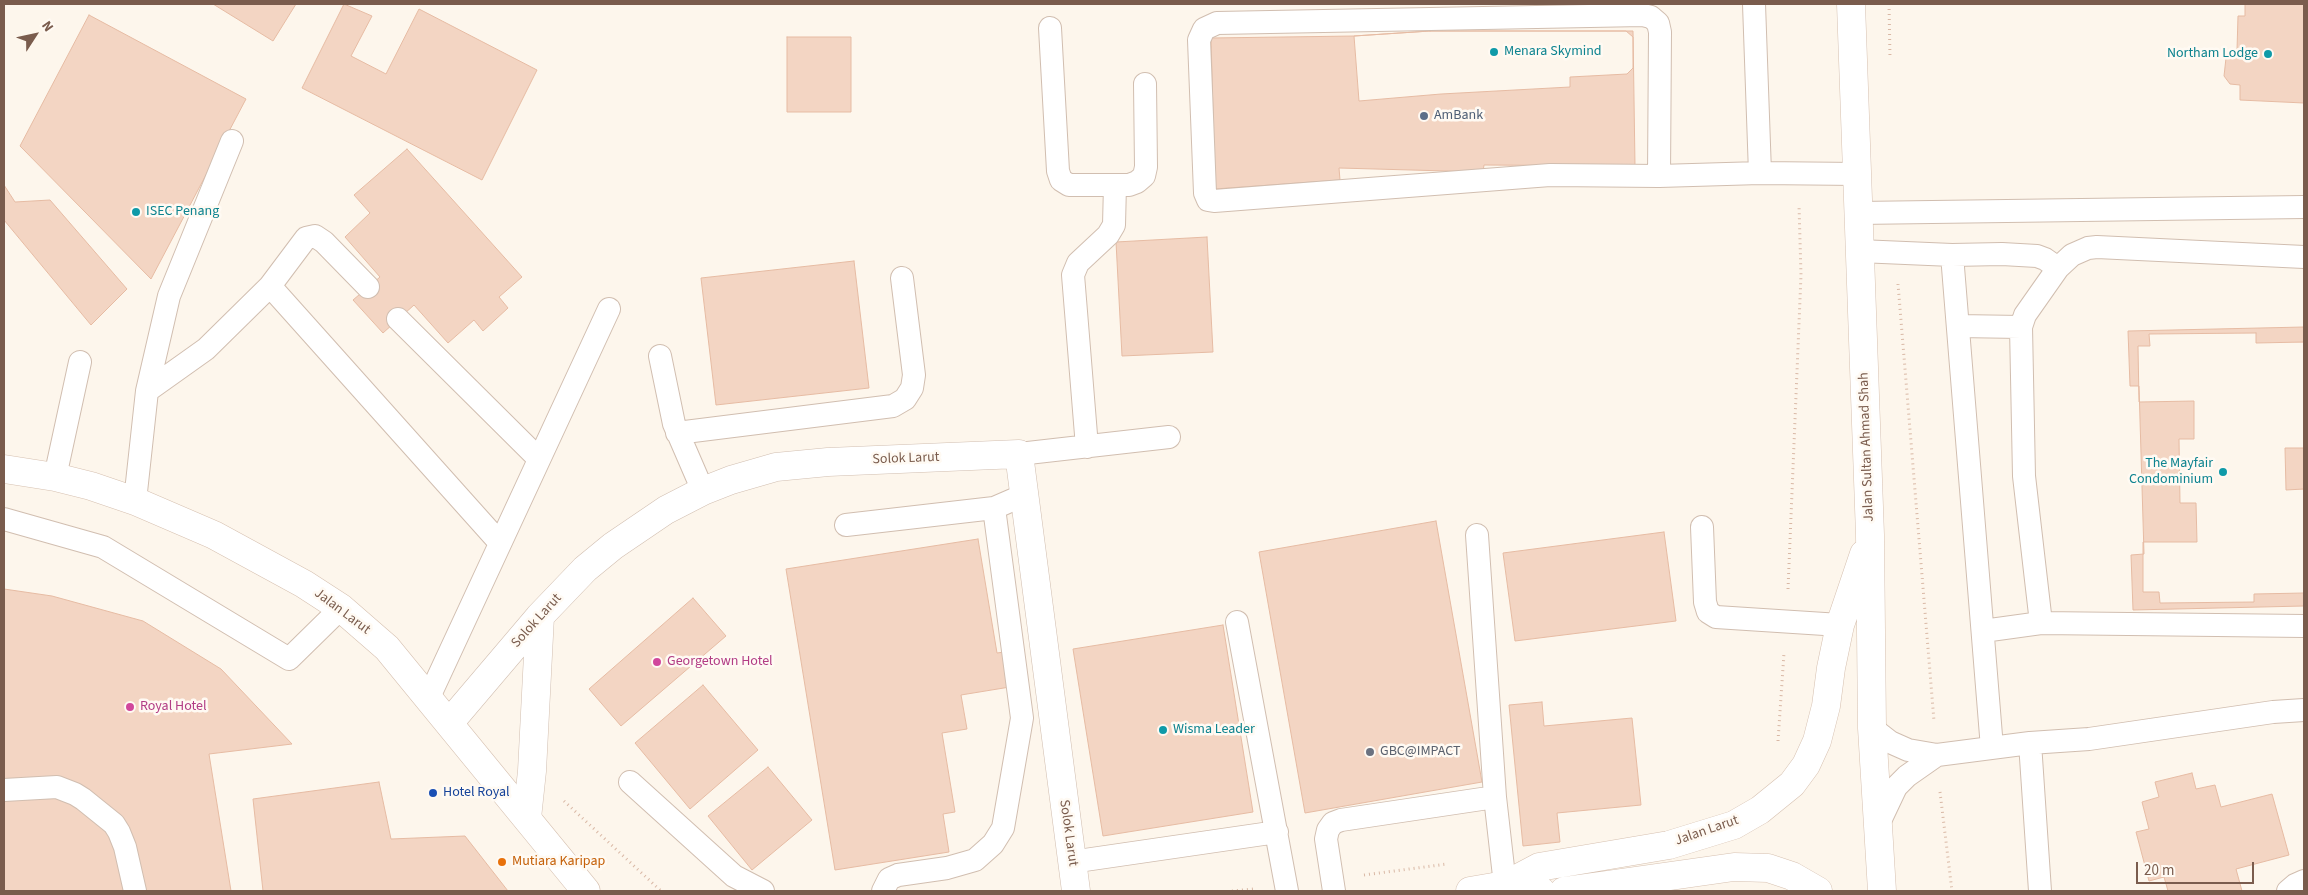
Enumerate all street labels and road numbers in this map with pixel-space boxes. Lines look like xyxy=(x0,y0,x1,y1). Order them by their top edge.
street label: Jalan Sultan Ahmad Shah xyxy=(1856,372,1878,522)
street label: Solok Larut xyxy=(872,449,940,469)
street label: Jalan Larut xyxy=(311,585,373,639)
street label: Solok Larut xyxy=(508,590,566,652)
street label: Solok Larut xyxy=(1055,799,1081,867)
street label: Jalan Larut xyxy=(1673,812,1741,850)

